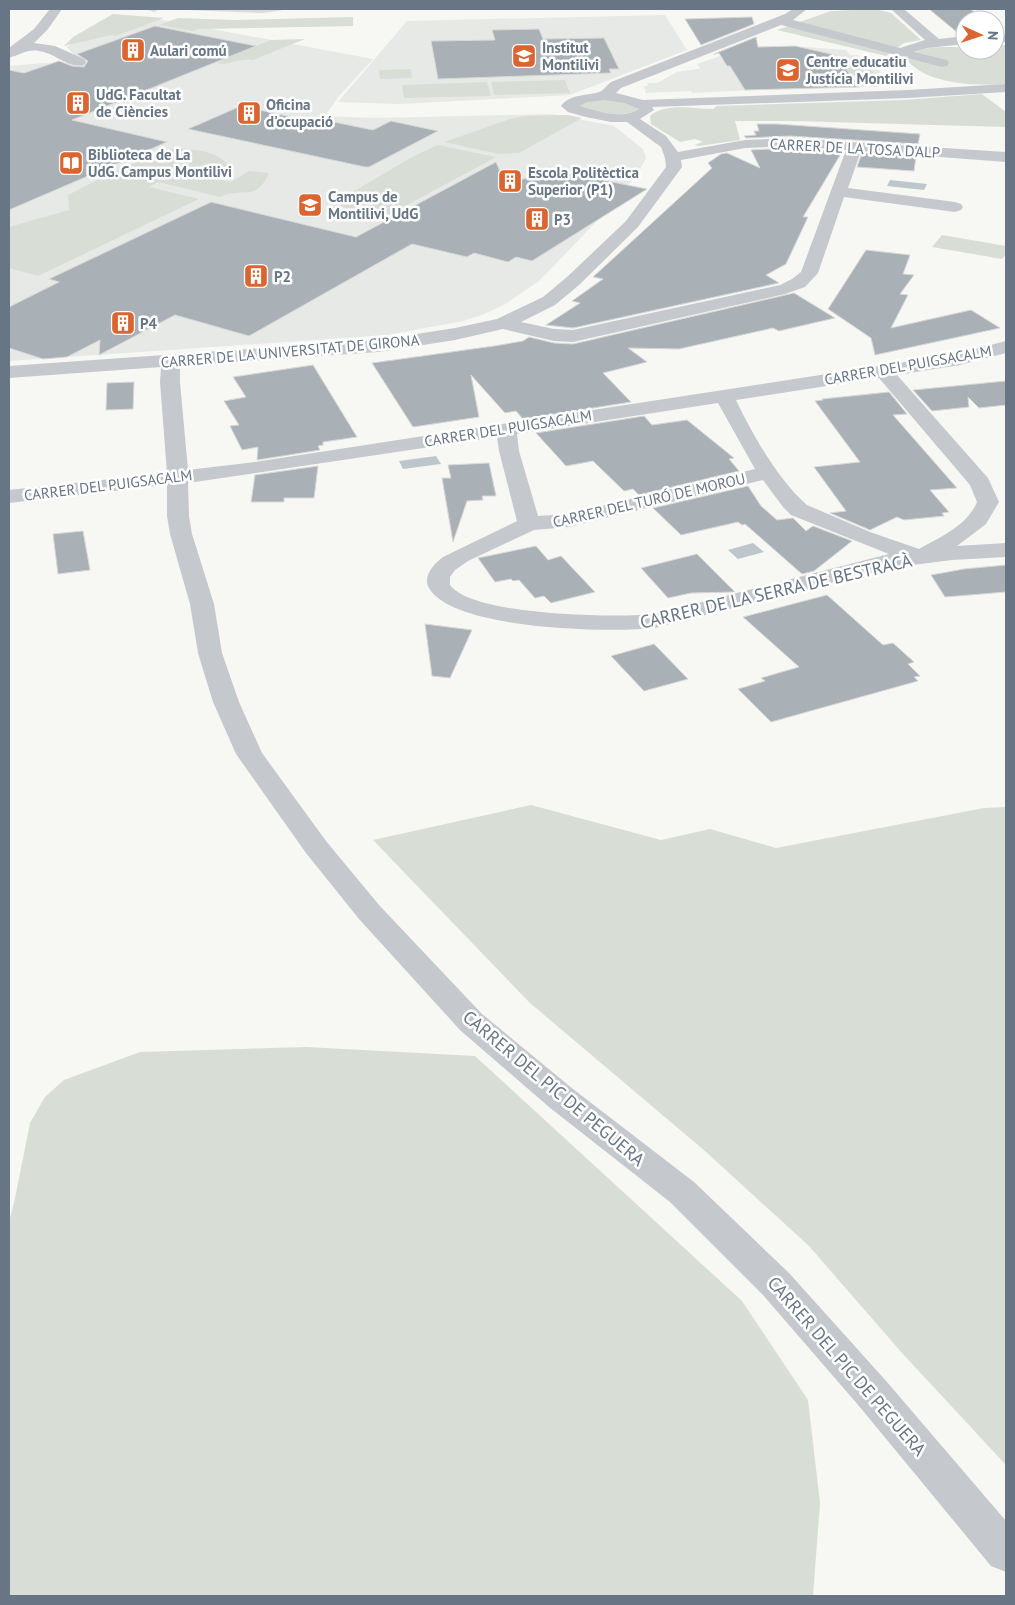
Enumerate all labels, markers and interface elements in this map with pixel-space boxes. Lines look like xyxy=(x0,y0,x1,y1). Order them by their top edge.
north arrow xyxy=(955,10,1005,60)
text: N xyxy=(984,31,1002,41)
building icon: Aulari comú xyxy=(120,37,146,63)
place label: Institut Montilivi xyxy=(542,38,599,74)
place label: Aulari comú xyxy=(150,41,227,60)
school or university icon: Institut Montilivi xyxy=(511,43,537,69)
place label: Centre educatiu Justícia Montilivi xyxy=(805,52,914,88)
school or university icon: Centre educatiu Justícia Montilivi xyxy=(775,57,801,83)
place label: UdG. Facultat de Ciències xyxy=(96,85,182,121)
building icon: UdG. Facultat de Ciències xyxy=(65,90,91,116)
place label: Oficina d'ocupació xyxy=(266,95,333,131)
building icon: Oficina d'ocupació xyxy=(236,100,262,126)
street label: CARRER DE LA TOSA D'ALP xyxy=(769,134,941,162)
place label: Biblioteca de La UdG. Campus Montilivi xyxy=(88,145,232,181)
library icon: Biblioteca de La UdG. Campus Montilivi xyxy=(58,150,84,176)
place label: Escola Politèctica Superior (P1) xyxy=(528,163,639,199)
building icon: Escola Politèctica Superior (P1) xyxy=(497,168,523,194)
place label: Campus de Montilivi, UdG xyxy=(328,187,418,223)
school or university icon: Campus de Montilivi, UdG xyxy=(297,192,323,218)
building icon: P3 xyxy=(524,206,550,232)
place label: P3 xyxy=(554,210,571,229)
building icon: P2 xyxy=(243,263,269,289)
place label: P2 xyxy=(274,267,291,286)
building icon: P4 xyxy=(110,310,136,336)
place label: P4 xyxy=(140,314,158,333)
street label: CARRER DE LA UNIVERSITAT DE GIRONA xyxy=(160,330,420,372)
street label: CARRER DEL PUIGSACALM xyxy=(823,341,993,389)
street label: CARRER DEL PUIGSACALM xyxy=(423,405,593,451)
street label: CARRER DEL PUIGSACALM xyxy=(23,465,193,505)
street label: CARRER DEL TURÓ DE MOROU xyxy=(551,469,747,531)
street label: CARRER DE LA SERRA DE BESTRACÀ xyxy=(638,548,915,634)
street label: CARRER DEL PIC DE PEGUERA xyxy=(458,1005,650,1171)
street label: CARRER DEL PIC DE PEGUERA xyxy=(763,1271,932,1461)

